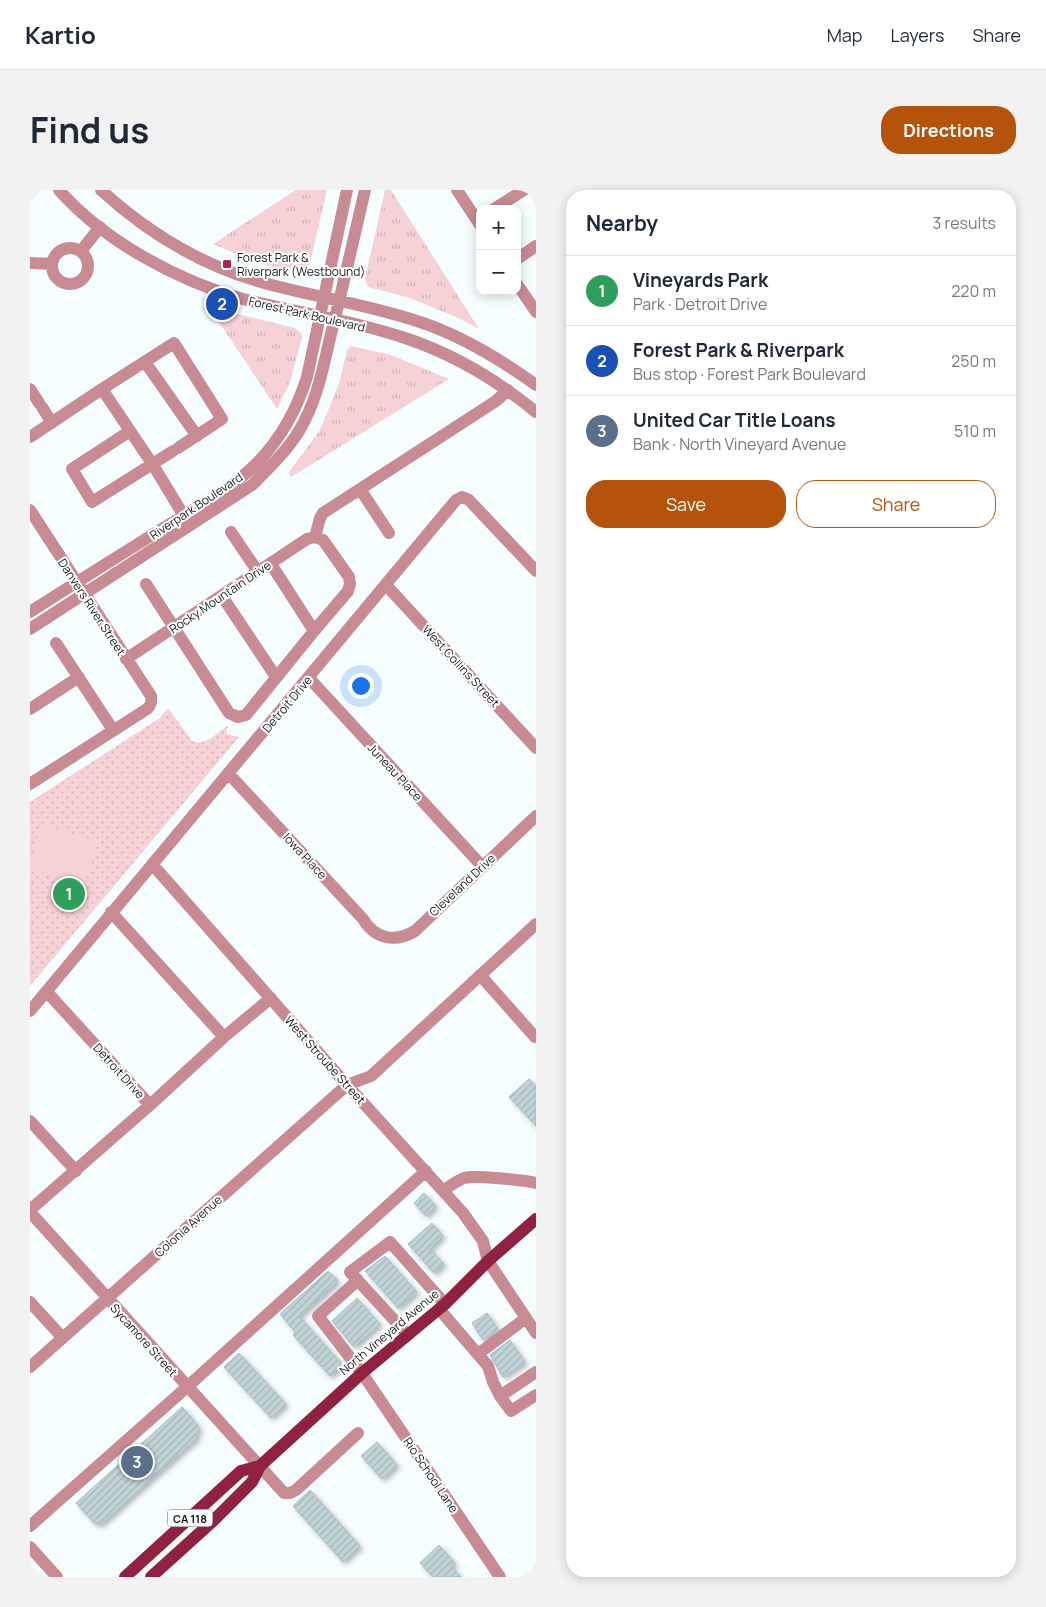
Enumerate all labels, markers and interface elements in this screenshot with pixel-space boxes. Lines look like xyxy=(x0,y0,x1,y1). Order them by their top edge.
text: Kartio xyxy=(25,18,96,51)
text: Map xyxy=(827,23,862,47)
text: Layers xyxy=(890,23,944,47)
text: Share xyxy=(972,23,1021,47)
text: Find us xyxy=(30,106,149,154)
button: Directions xyxy=(881,106,1016,154)
map controls xyxy=(476,205,521,295)
button: + xyxy=(476,205,521,250)
text: Nearby xyxy=(586,209,658,237)
text: 3 results xyxy=(933,212,996,234)
place label: Forest Park & Riverpark (Westbound) xyxy=(237,249,365,280)
button: − xyxy=(476,250,521,295)
marker: Forest Park & Riverpark (Westbound) xyxy=(221,258,233,270)
text: Vineyards Park xyxy=(633,267,768,293)
text: 1 xyxy=(598,280,606,302)
text: 220 m xyxy=(951,280,996,302)
pin: 2 xyxy=(206,285,238,323)
street label: Forest Park Boulevard xyxy=(247,292,367,336)
text: Park · Detroit Drive xyxy=(633,293,767,315)
text: Forest Park & Riverpark xyxy=(633,337,844,363)
text: 2 xyxy=(597,350,607,372)
text: 250 m xyxy=(951,350,996,372)
text: Bus stop · Forest Park Boulevard xyxy=(633,363,866,385)
text: United Car Title Loans xyxy=(633,407,836,433)
text: 3 xyxy=(597,420,607,442)
text: 510 m xyxy=(954,420,996,442)
text: Bank · North Vineyard Avenue xyxy=(633,433,846,455)
street label: Riverpark Boulevard xyxy=(146,469,246,543)
button: Save xyxy=(586,480,786,528)
button: Share xyxy=(796,480,996,528)
street label: Danvers River Street xyxy=(54,555,130,659)
street label: Rocky Mountain Drive xyxy=(166,557,274,637)
street label: West Collins Street xyxy=(419,621,504,711)
street label: Detroit Drive xyxy=(258,672,316,736)
your location xyxy=(348,673,374,699)
street label: Juneau Place xyxy=(364,739,426,805)
street label: Iowa Place xyxy=(279,829,331,883)
street label: Cleveland Drive xyxy=(425,850,499,920)
pin: 1 xyxy=(53,875,85,913)
street label: West Stroube Street xyxy=(281,1012,369,1108)
street label: Detroit Drive xyxy=(90,1040,148,1102)
street label: Colonia Avenue xyxy=(150,1191,226,1261)
street label: North Vineyard Avenue xyxy=(336,1285,442,1379)
street label: Sycamore Street xyxy=(107,1300,181,1380)
street label: Rio School Lane xyxy=(400,1434,462,1516)
pin: 3 xyxy=(121,1443,153,1481)
road number: CA 118 xyxy=(168,1510,212,1526)

